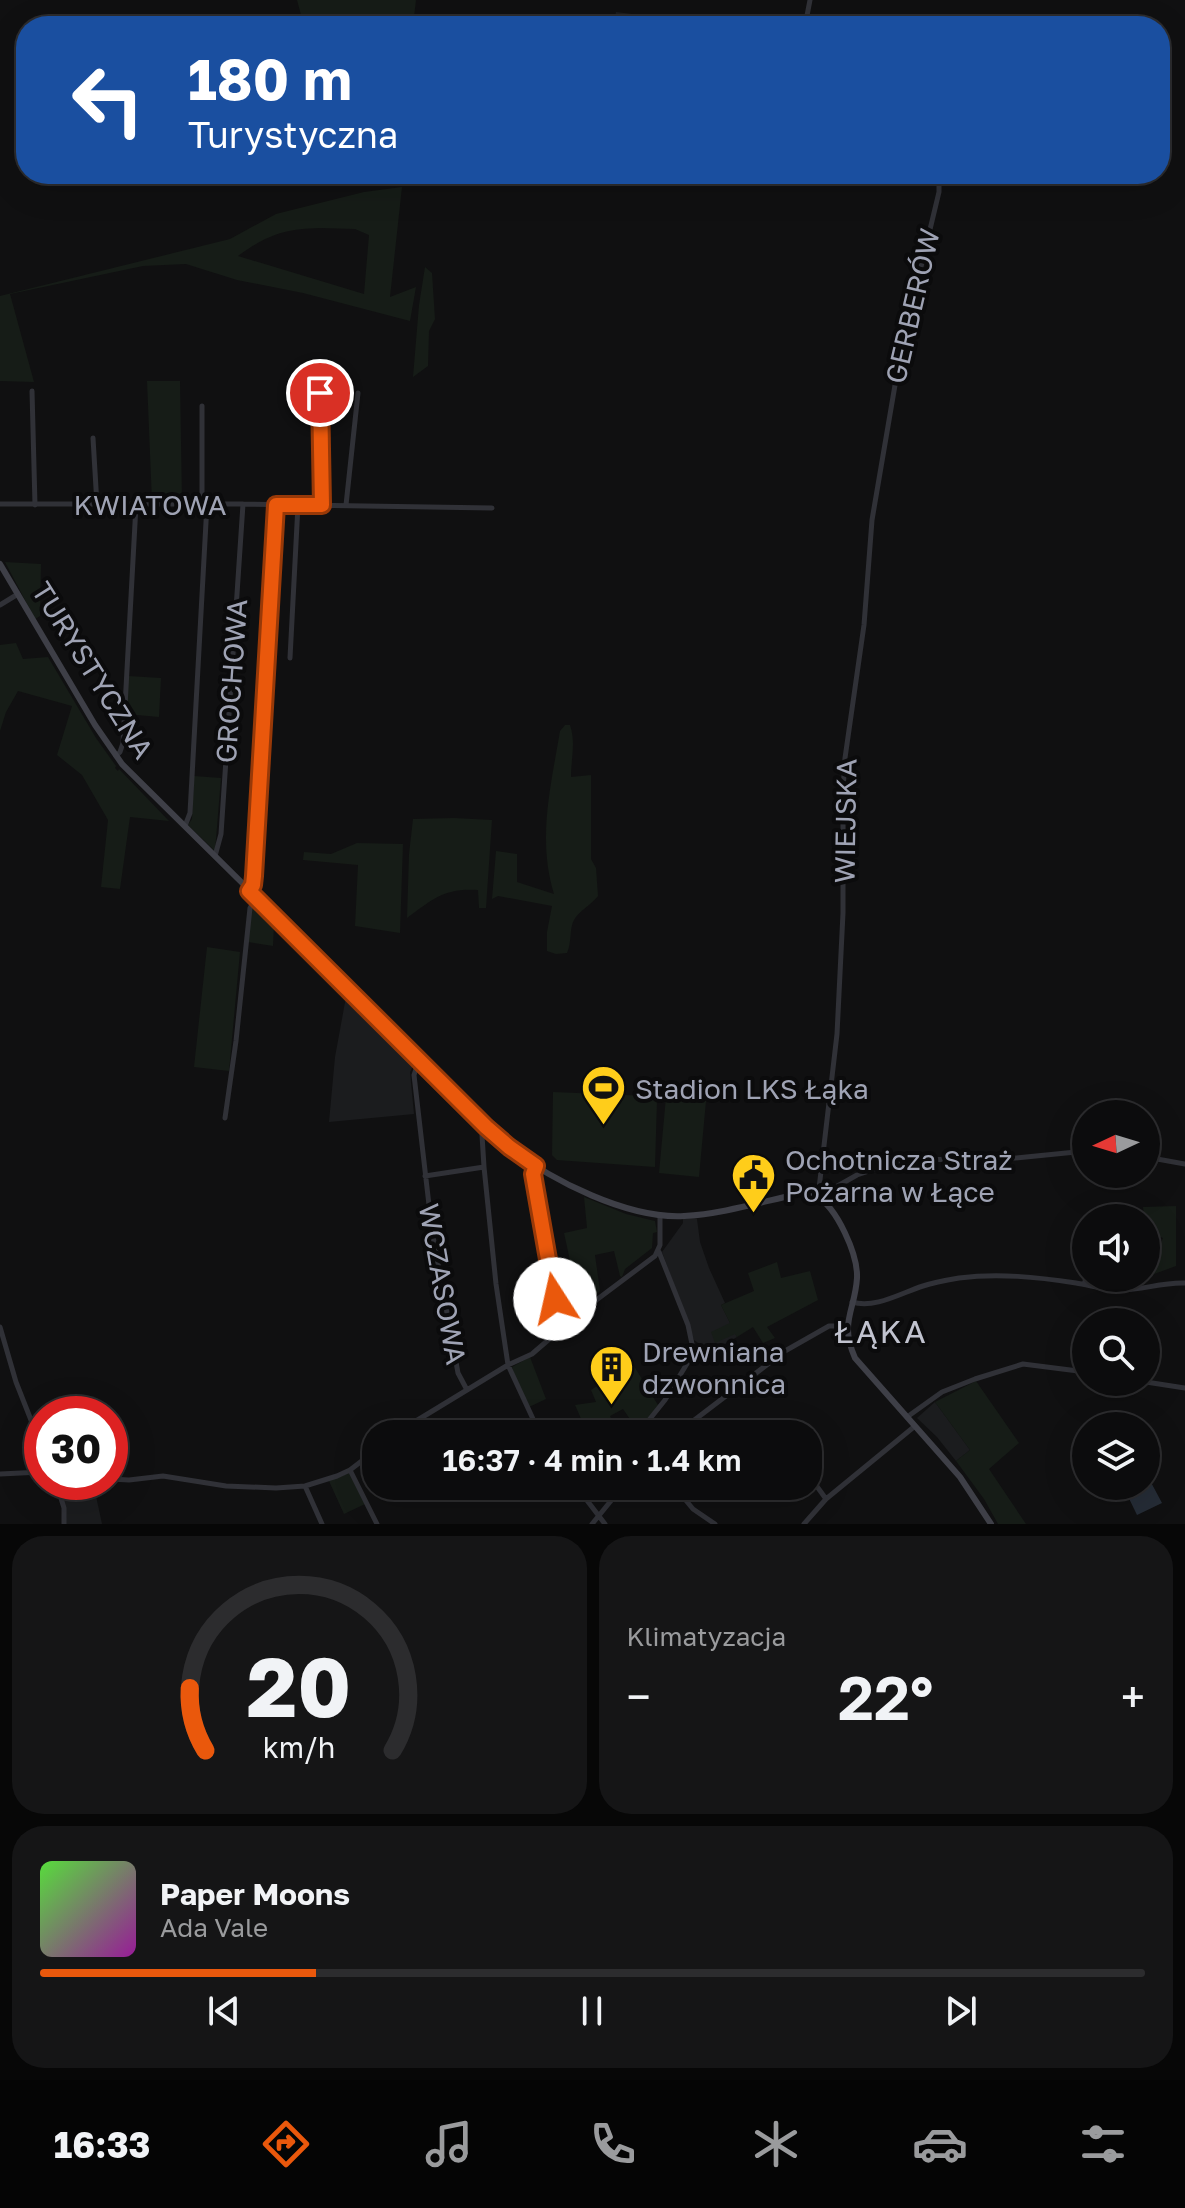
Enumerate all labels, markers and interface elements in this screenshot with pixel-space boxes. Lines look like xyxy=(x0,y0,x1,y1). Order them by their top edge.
text: 180 m xyxy=(188,45,352,112)
icon: left xyxy=(56,48,160,152)
text: Turystyczna xyxy=(188,113,398,156)
street label: GERBERÓW xyxy=(878,225,946,387)
pin xyxy=(286,359,354,427)
icon: arrive xyxy=(298,371,342,415)
street label: KWIATOWA xyxy=(74,488,227,521)
street label: TURYSTYCZNA xyxy=(26,576,161,765)
street label: GROCHOWA xyxy=(209,598,253,764)
street label: WIEJSKA xyxy=(827,758,863,884)
sports icon: Stadion LKS Łąka xyxy=(580,1064,628,1127)
place label: Stadion LKS Łąka xyxy=(635,1072,869,1105)
north arrow xyxy=(1072,1100,1160,1188)
map controls xyxy=(1072,1100,1160,1500)
place label: Ochotnicza Straż Pożarna w Łące xyxy=(785,1143,1013,1208)
public building icon: Ochotnicza Straż Pożarna w Łące xyxy=(730,1151,778,1214)
street label: WCZASOWA xyxy=(413,1201,473,1367)
button: sound xyxy=(1072,1204,1160,1292)
position arrow xyxy=(513,1257,597,1341)
button: search xyxy=(1072,1308,1160,1396)
district label: ŁĄKA xyxy=(834,1312,928,1350)
place label: Drewniana dzwonnica xyxy=(642,1335,786,1400)
building icon: Drewniana dzwonnica xyxy=(587,1343,635,1406)
speed limit sign: 30 xyxy=(24,1396,128,1500)
button: layers xyxy=(1072,1412,1160,1500)
text: 16:37 · 4 min · 1.4 km xyxy=(442,1442,742,1478)
text: Klimatyzacja xyxy=(627,1621,786,1652)
text: 20 xyxy=(247,1635,352,1735)
text: 22° xyxy=(838,1661,933,1733)
text: − xyxy=(627,1670,651,1723)
text: + xyxy=(1121,1670,1145,1723)
text: km/h xyxy=(263,1730,336,1764)
text: Paper Moons xyxy=(160,1876,350,1912)
text: Ada Vale xyxy=(160,1912,268,1943)
icon: previous xyxy=(202,1989,246,2033)
icon: pause xyxy=(570,1989,614,2033)
icon: next xyxy=(939,1989,983,2033)
icon: directions xyxy=(258,2116,314,2172)
icon: music xyxy=(421,2116,477,2172)
icon: phone xyxy=(585,2116,641,2172)
icon: climate xyxy=(748,2116,804,2172)
icon: car xyxy=(912,2116,968,2172)
icon: filters xyxy=(1075,2116,1131,2172)
text: 16:33 xyxy=(54,2123,151,2166)

